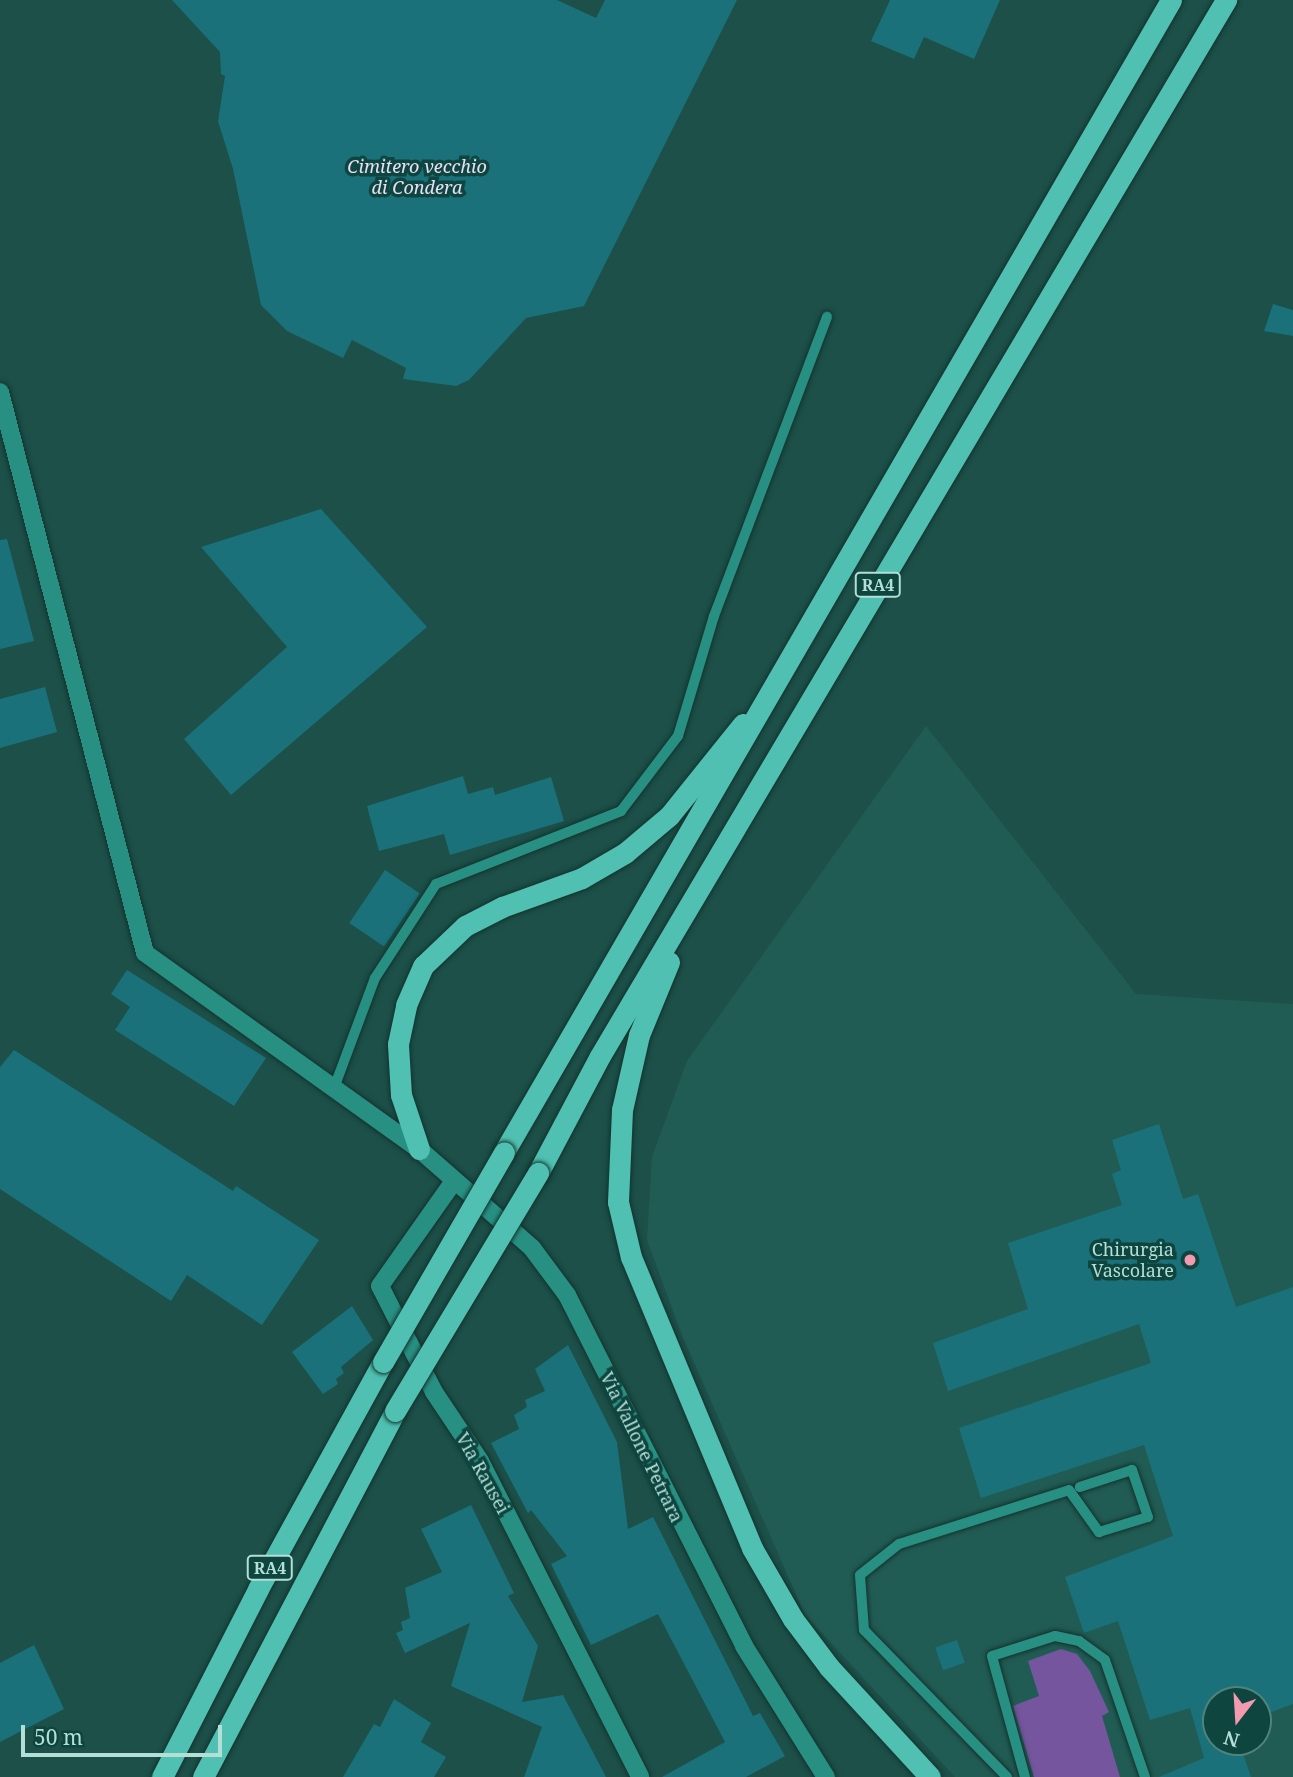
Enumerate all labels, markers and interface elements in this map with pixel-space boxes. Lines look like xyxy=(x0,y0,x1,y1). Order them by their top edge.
park label: Cimitero vecchio di Condera xyxy=(347,156,487,198)
road number: RA4 xyxy=(854,572,903,598)
place label: Chirurgia Vascolare xyxy=(1092,1239,1174,1282)
marker: Chirurgia Vascolare xyxy=(1180,1250,1200,1270)
street label: Via Vallone Petrara xyxy=(596,1368,688,1526)
street label: Via Rausei xyxy=(452,1429,514,1517)
road number: RA4 xyxy=(246,1556,294,1580)
north arrow xyxy=(1202,1686,1272,1756)
scale bar xyxy=(24,1710,226,1754)
text: 50 m xyxy=(34,1723,83,1751)
text: N xyxy=(1220,1725,1242,1754)

